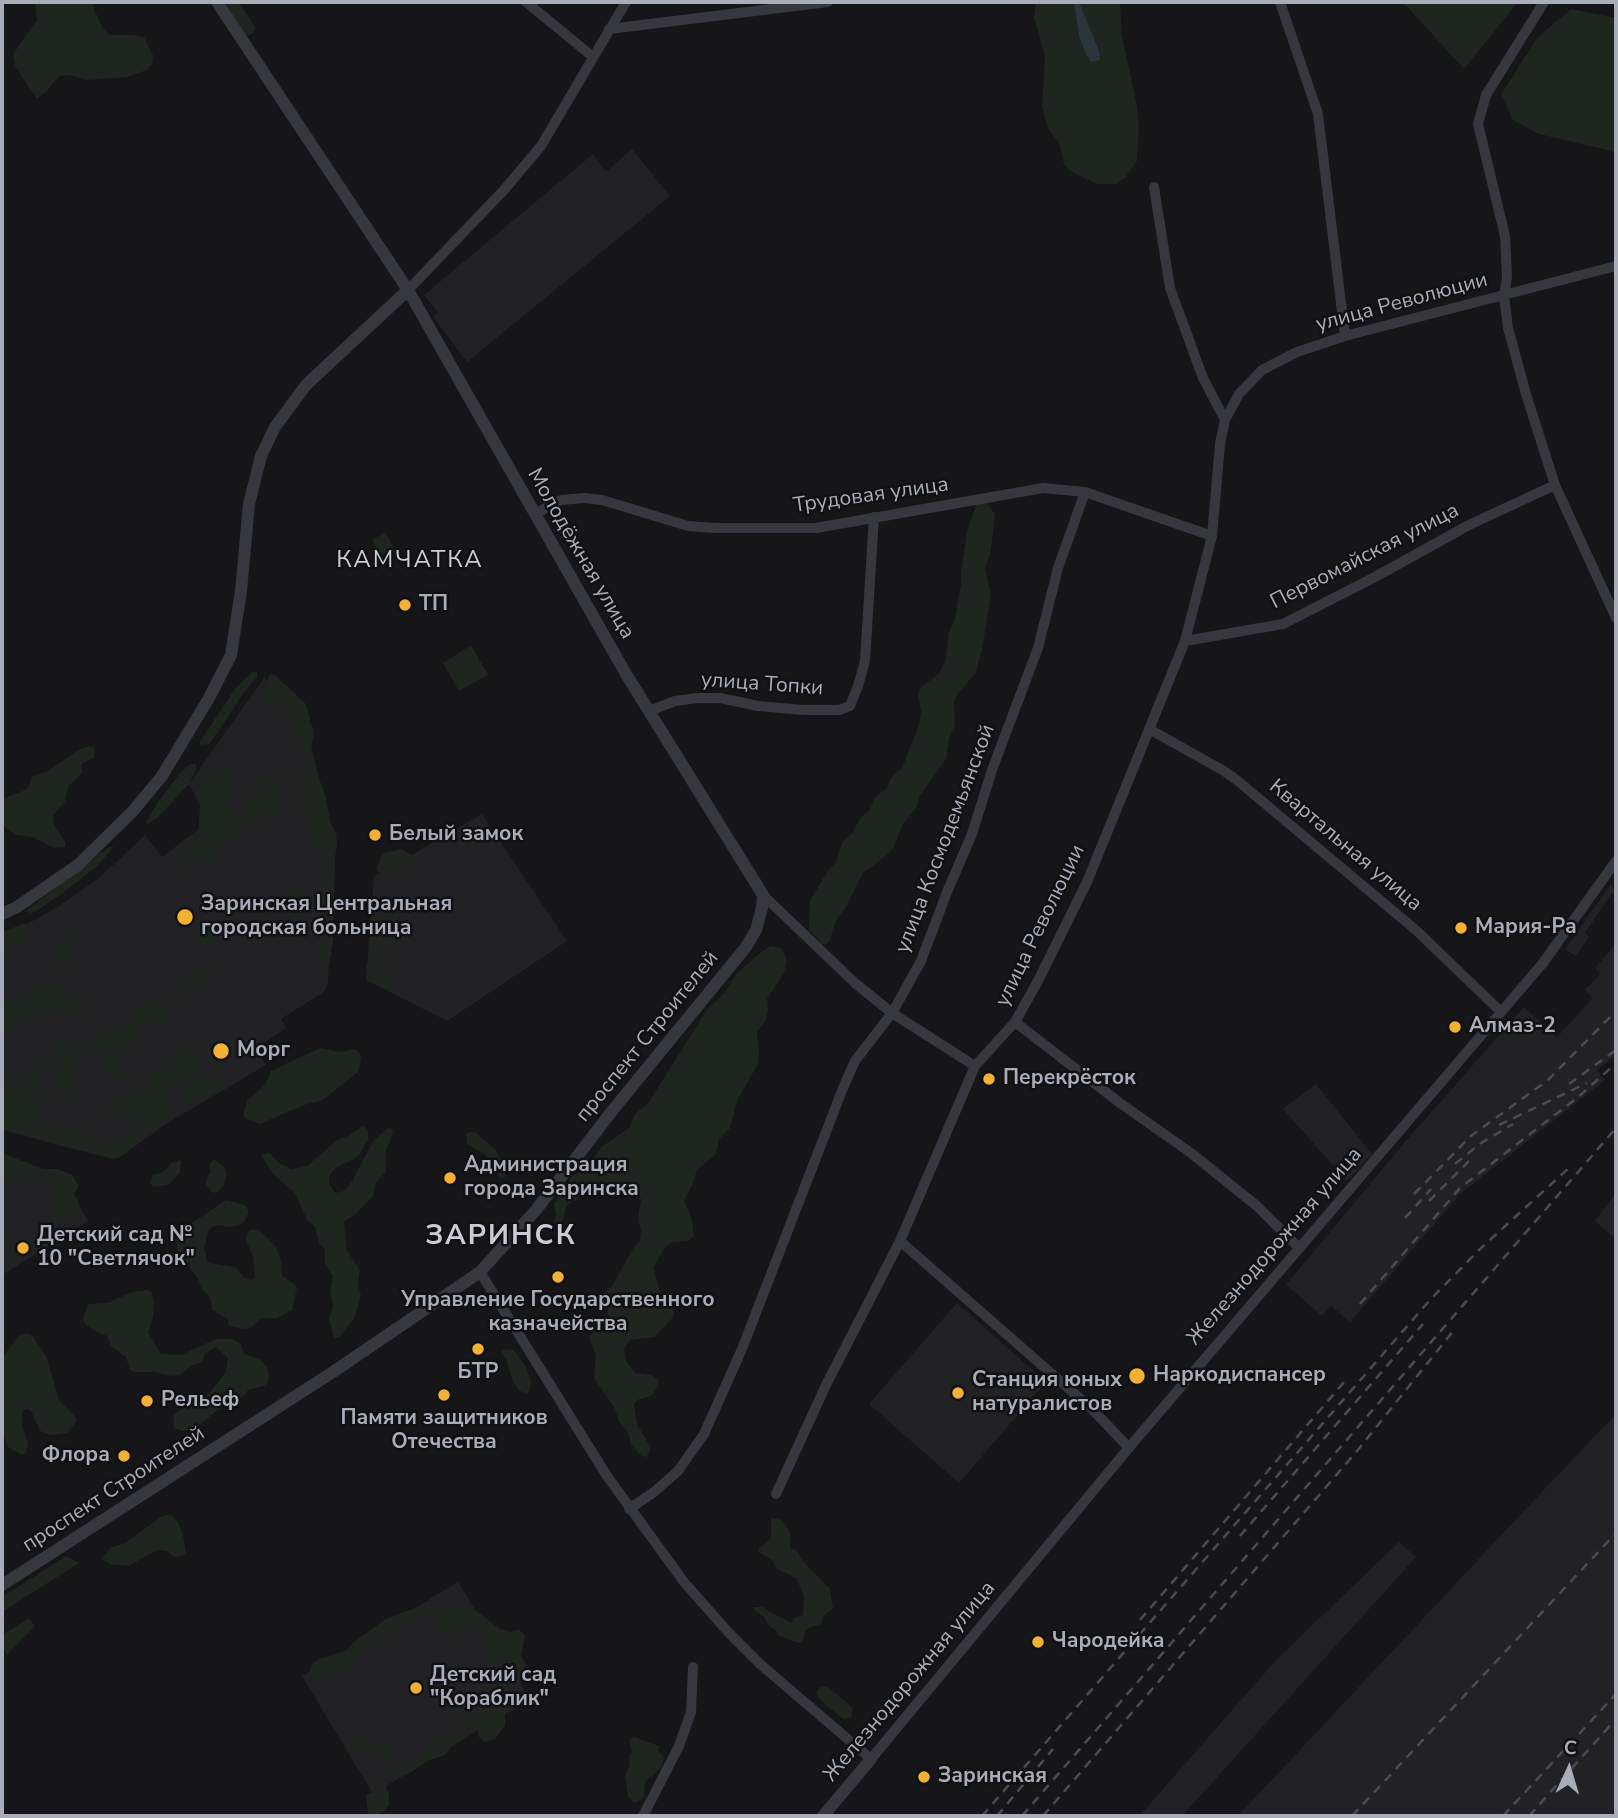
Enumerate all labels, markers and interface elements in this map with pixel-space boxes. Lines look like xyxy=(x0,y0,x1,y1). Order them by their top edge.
street label: улица Революции xyxy=(1313,268,1491,338)
street label: Молодёжная улица xyxy=(521,464,639,644)
street label: Трудовая улица xyxy=(792,473,950,519)
street label: Первомайская улица xyxy=(1267,499,1463,615)
district label: КАМЧАТКА xyxy=(337,547,483,575)
place label: ТП xyxy=(419,592,448,618)
marker: ТП xyxy=(397,597,413,613)
street label: улица Топки xyxy=(700,668,824,702)
street label: улица Космодемьянской xyxy=(891,721,1001,957)
street label: Квартальная улица xyxy=(1264,775,1426,917)
place label: Белый замок xyxy=(389,822,523,848)
marker: Белый замок xyxy=(367,827,383,843)
street label: улица Революции xyxy=(991,841,1091,1011)
place label: Заринская Центральная городская больница xyxy=(201,892,452,942)
marker: Заринская Центральная городская больница xyxy=(175,907,195,927)
place label: Мария-Ра xyxy=(1475,915,1577,941)
marker: Мария-Ра xyxy=(1453,920,1469,936)
street label: проспект Строителей xyxy=(571,947,725,1127)
place label: Алмаз-2 xyxy=(1469,1014,1556,1040)
marker: Алмаз-2 xyxy=(1447,1019,1463,1035)
place label: Морг xyxy=(237,1038,290,1064)
marker: Морг xyxy=(211,1041,231,1061)
place label: Перекрёсток xyxy=(1003,1066,1136,1092)
marker: Перекрёсток xyxy=(981,1071,997,1087)
street label: Железнодорожная улица xyxy=(1182,1143,1368,1351)
place label: Администрация города Заринска xyxy=(464,1153,639,1203)
marker: Администрация города Заринска xyxy=(442,1170,458,1186)
district label: ЗАРИНСК xyxy=(426,1220,576,1254)
place label: Детский сад № 10 "Светлячок" xyxy=(37,1223,195,1273)
marker: Детский сад № 10 "Светлячок" xyxy=(15,1240,31,1256)
marker: Управление Государственного казначейства xyxy=(550,1269,566,1285)
place label: Управление Государственного казначейства xyxy=(401,1288,715,1338)
marker: БТР xyxy=(470,1341,486,1357)
place label: БТР xyxy=(458,1360,498,1386)
place label: Наркодиспансер xyxy=(1153,1363,1326,1389)
marker: Наркодиспансер xyxy=(1127,1366,1147,1386)
place label: Станция юных натуралистов xyxy=(972,1368,1122,1418)
marker: Станция юных натуралистов xyxy=(950,1385,966,1401)
marker: Памяти защитников Отечества xyxy=(436,1387,452,1403)
place label: Рельеф xyxy=(161,1388,239,1414)
marker: Рельеф xyxy=(139,1393,155,1409)
place label: Памяти защитников Отечества xyxy=(340,1406,548,1456)
street label: проспект Строителей xyxy=(18,1422,210,1558)
place label: Флора xyxy=(42,1443,110,1469)
marker: Флора xyxy=(116,1448,132,1464)
street label: Железнодорожная улица xyxy=(819,1577,1001,1787)
place label: Чародейка xyxy=(1052,1629,1165,1655)
marker: Чародейка xyxy=(1030,1634,1046,1650)
place label: Детский сад "Кораблик" xyxy=(430,1663,556,1713)
marker: Детский сад "Кораблик" xyxy=(408,1680,424,1696)
north arrow xyxy=(1534,1734,1604,1804)
text: С xyxy=(1563,1735,1578,1761)
place label: Заринская xyxy=(938,1764,1047,1790)
marker: Заринская xyxy=(916,1769,932,1785)

